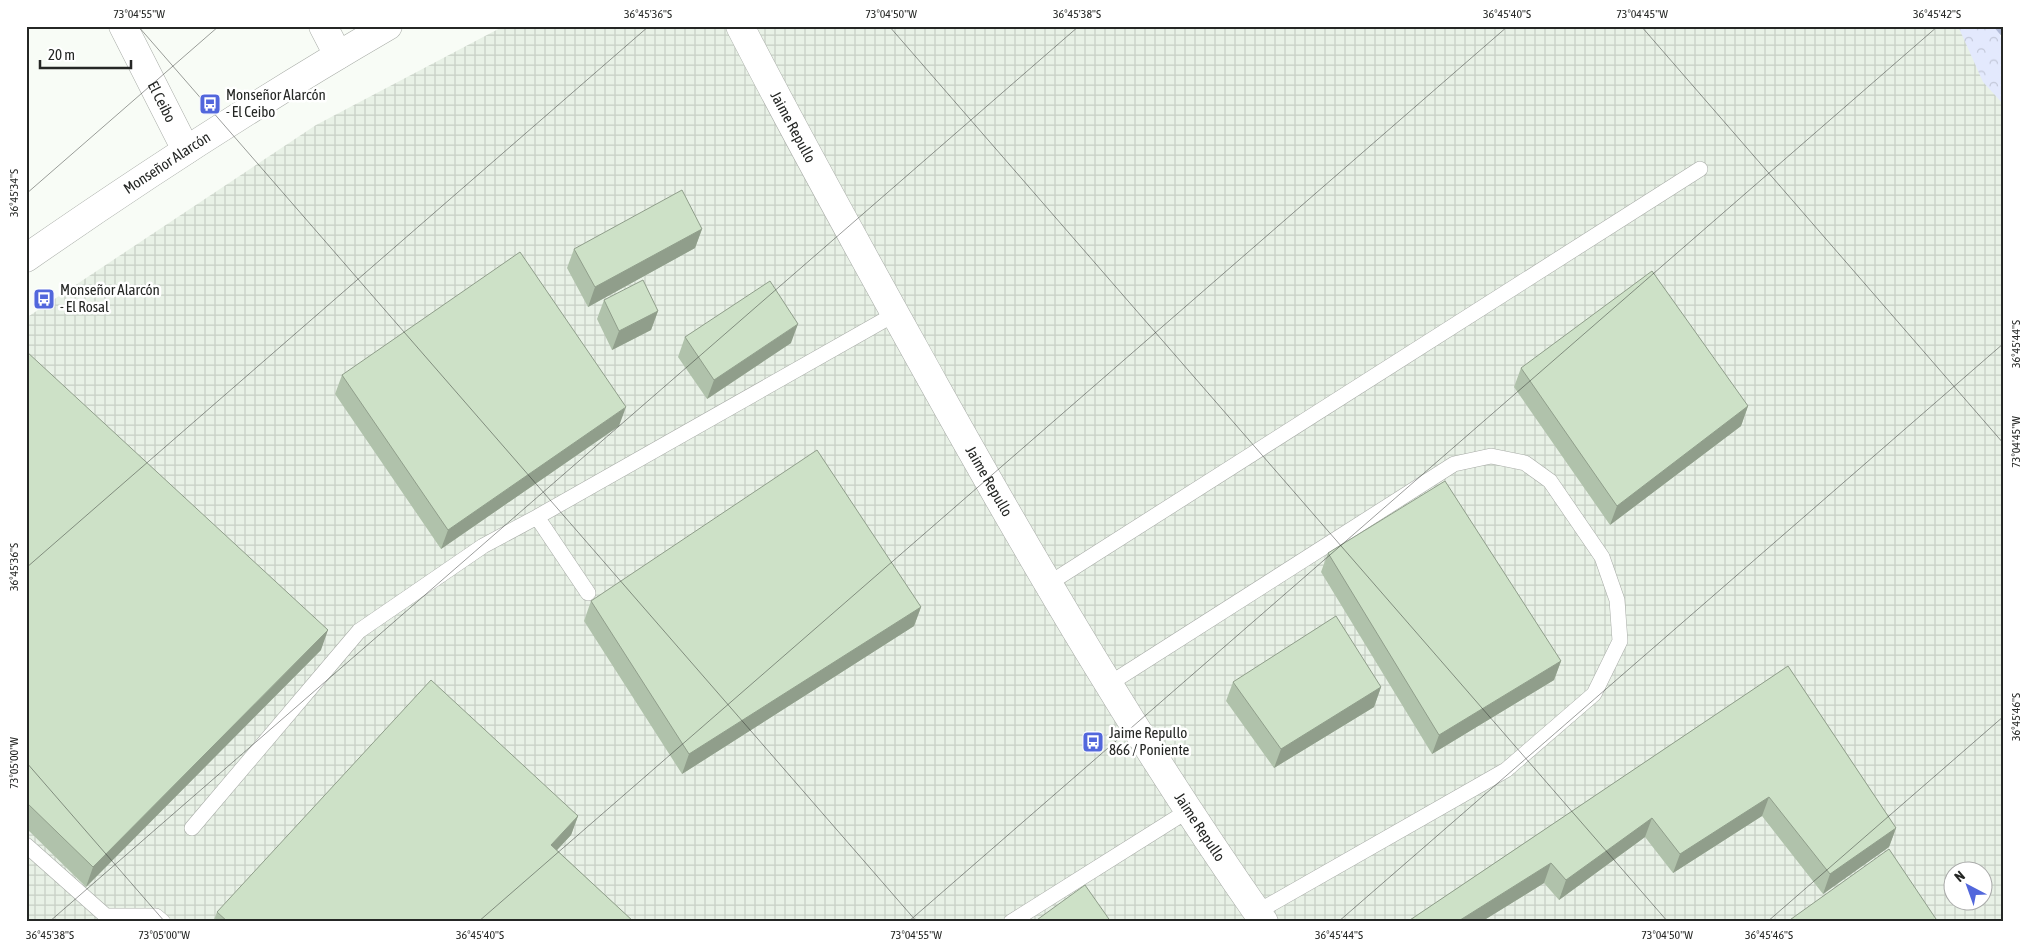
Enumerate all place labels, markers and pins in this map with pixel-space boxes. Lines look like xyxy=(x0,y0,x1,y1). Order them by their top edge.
place label: Monseñor Alarcón - El Ceibo xyxy=(226,86,326,120)
bus stop icon: Monseñor Alarcón - El Ceibo xyxy=(198,92,222,116)
place label: Monseñor Alarcón - El Rosal xyxy=(60,281,160,315)
bus stop icon: Monseñor Alarcón - El Rosal xyxy=(32,287,56,311)
place label: Jaime Repullo 866 / Poniente xyxy=(1109,724,1190,758)
bus stop icon: Jaime Repullo 866 / Poniente xyxy=(1081,730,1105,754)

